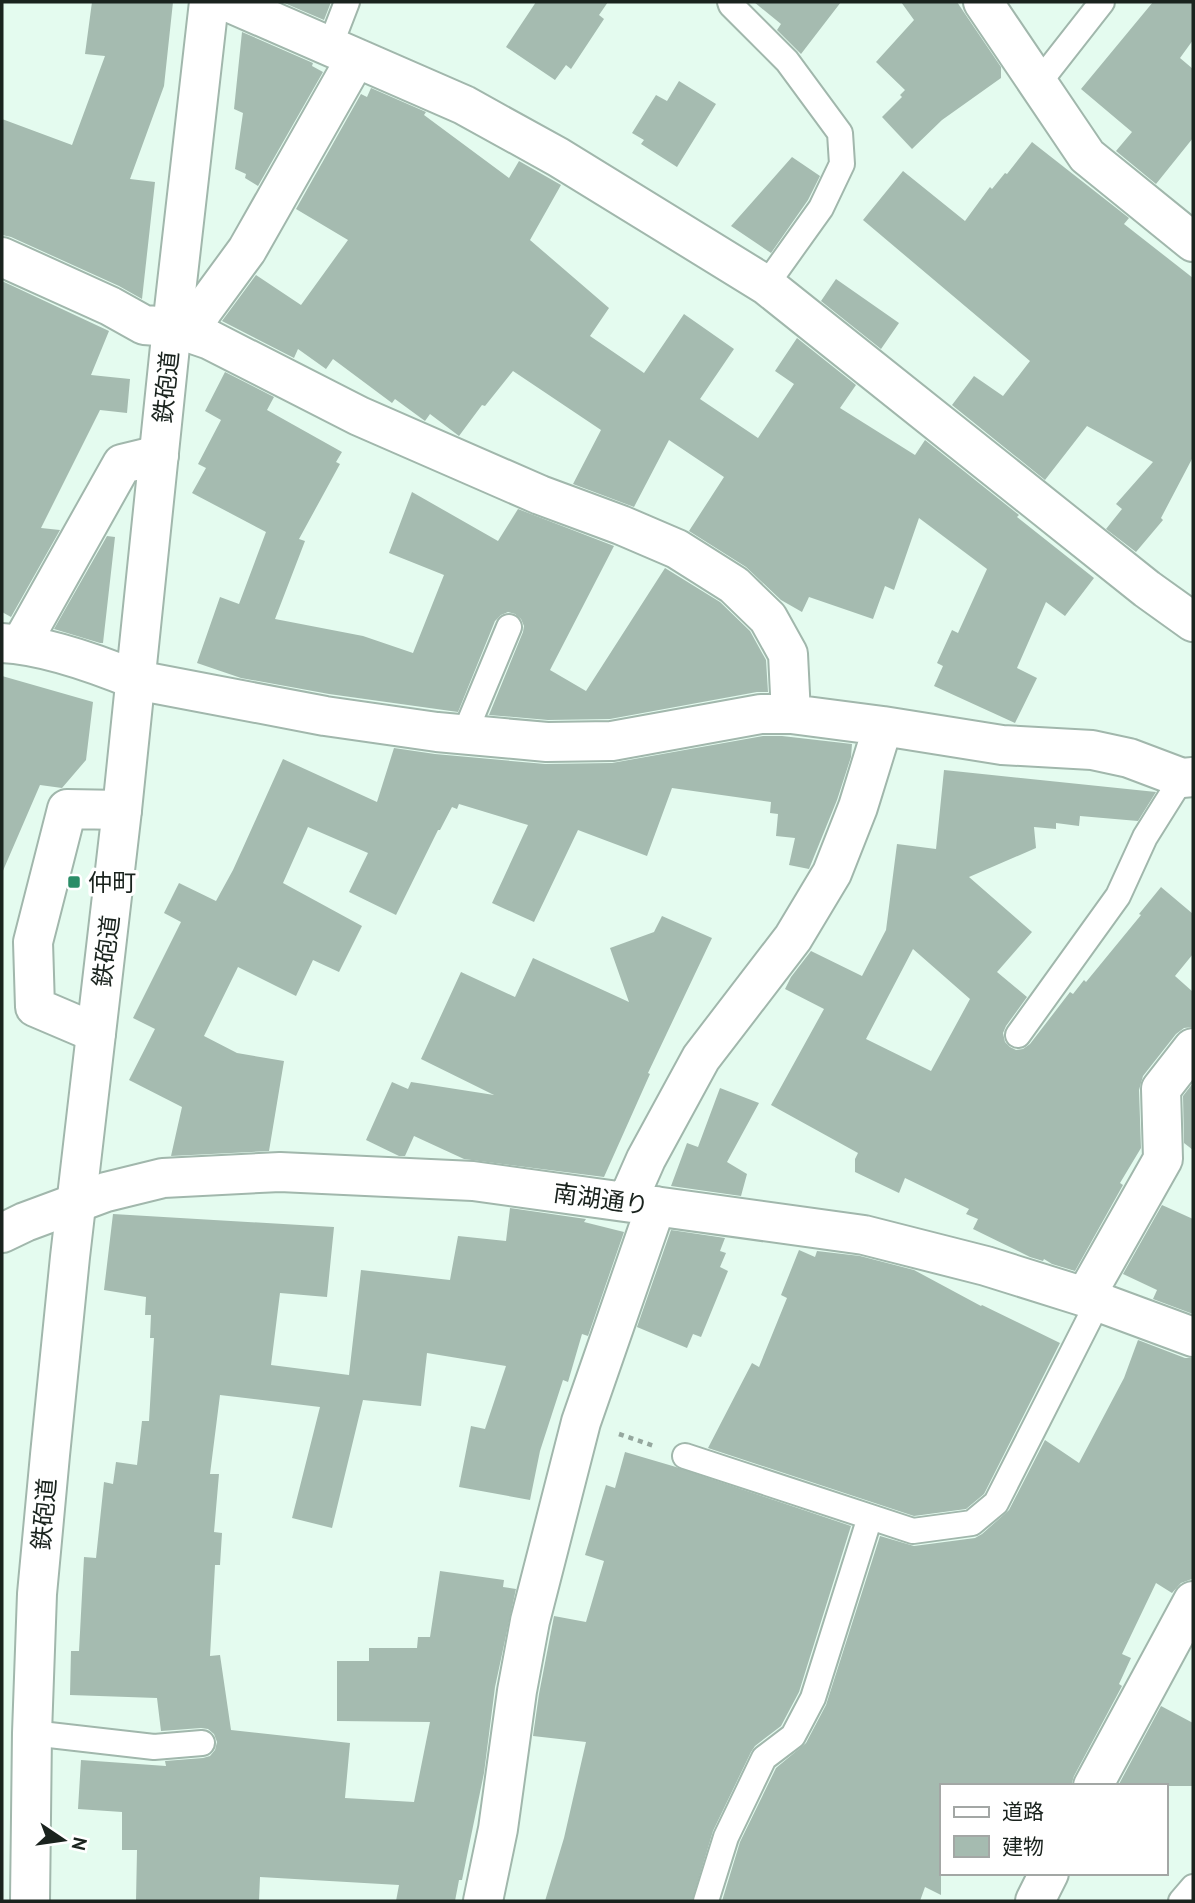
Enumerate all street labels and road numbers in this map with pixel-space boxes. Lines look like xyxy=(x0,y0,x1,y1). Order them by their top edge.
street label: 鉄砲道 xyxy=(147,350,185,424)
street label: 鉄砲道 xyxy=(86,913,126,989)
street label: 南湖通り xyxy=(551,1177,651,1221)
street label: 鉄砲道 xyxy=(25,1477,63,1551)

